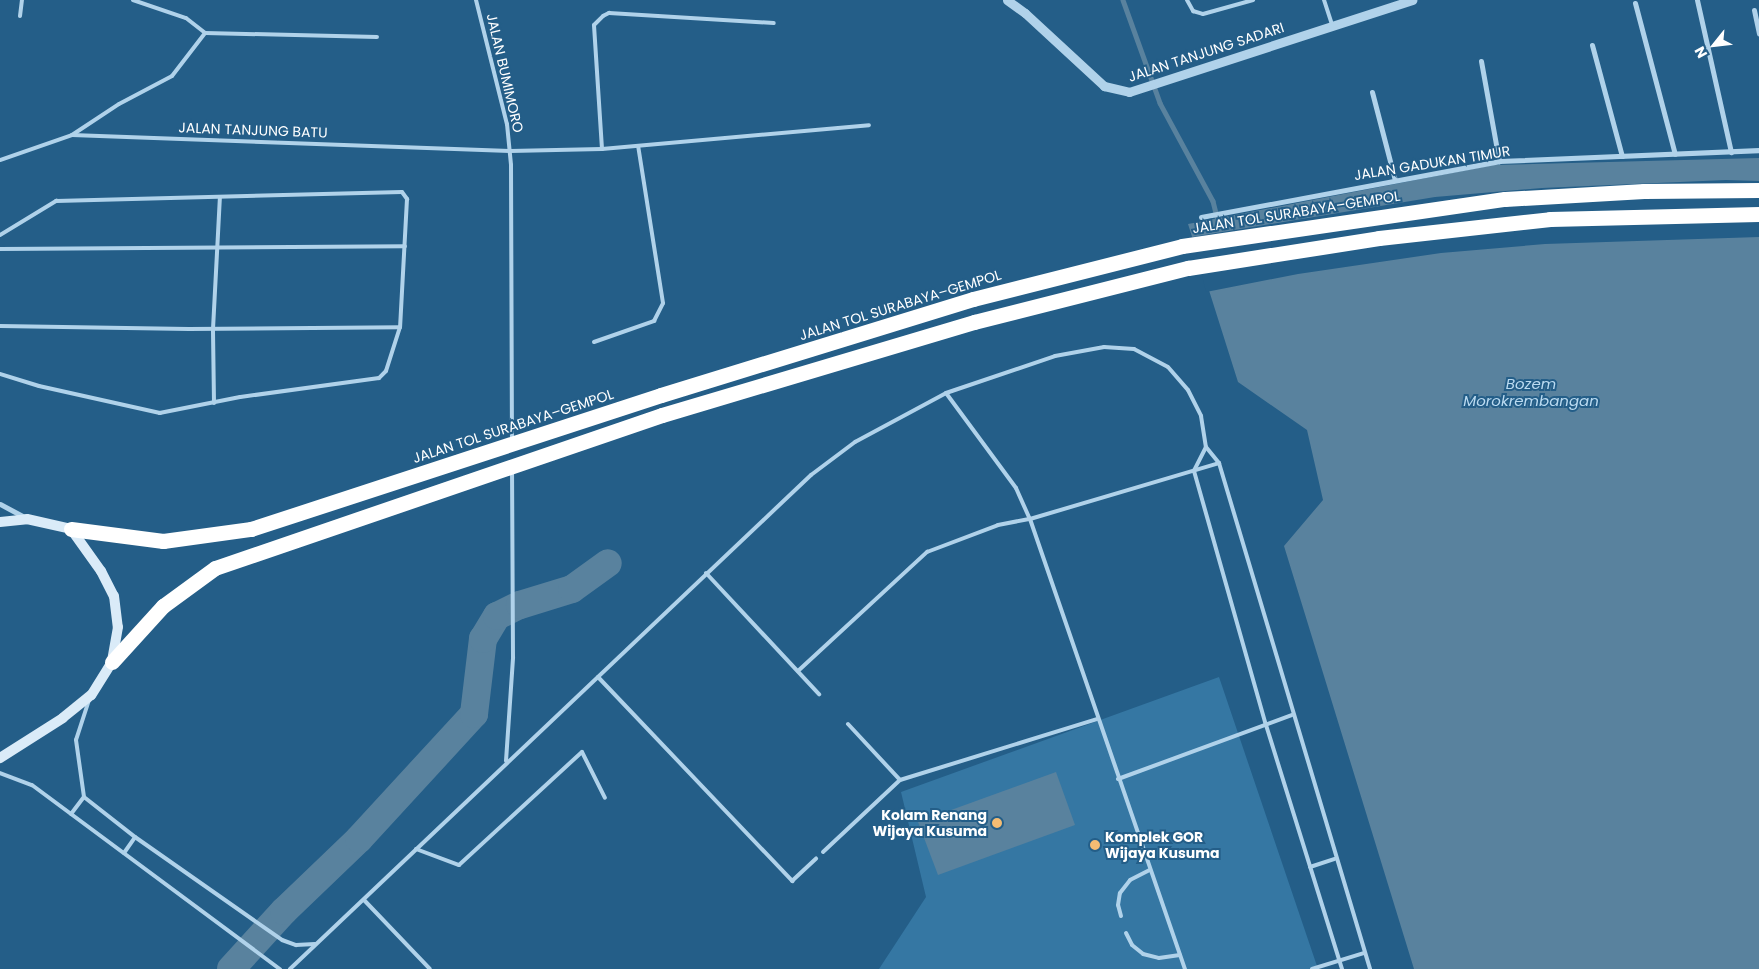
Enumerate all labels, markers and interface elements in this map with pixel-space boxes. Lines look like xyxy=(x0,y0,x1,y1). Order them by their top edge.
street label: JALAN BUMIMORO xyxy=(483,12,527,134)
street label: JALAN TANJUNG SADARI xyxy=(1126,19,1286,85)
north arrow xyxy=(1689,20,1739,70)
text: N xyxy=(1690,43,1712,62)
street label: JALAN TANJUNG BATU xyxy=(178,119,328,141)
street label: JALAN GADUKAN TIMUR xyxy=(1353,142,1511,184)
street label: JALAN TOL SURABAYA–GEMPOL xyxy=(1191,187,1401,237)
street label: JALAN TOL SURABAYA–GEMPOL xyxy=(797,266,1003,344)
water label: Bozem Morokrembangan xyxy=(1463,374,1599,409)
street label: JALAN TOL SURABAYA–GEMPOL xyxy=(410,386,616,466)
place label: Kolam Renang Wijaya Kusuma xyxy=(872,807,987,840)
marker: Kolam Renang Wijaya Kusuma xyxy=(991,817,1003,829)
place label: Komplek GOR Wijaya Kusuma xyxy=(1105,829,1220,862)
marker: Komplek GOR Wijaya Kusuma xyxy=(1089,839,1101,851)

